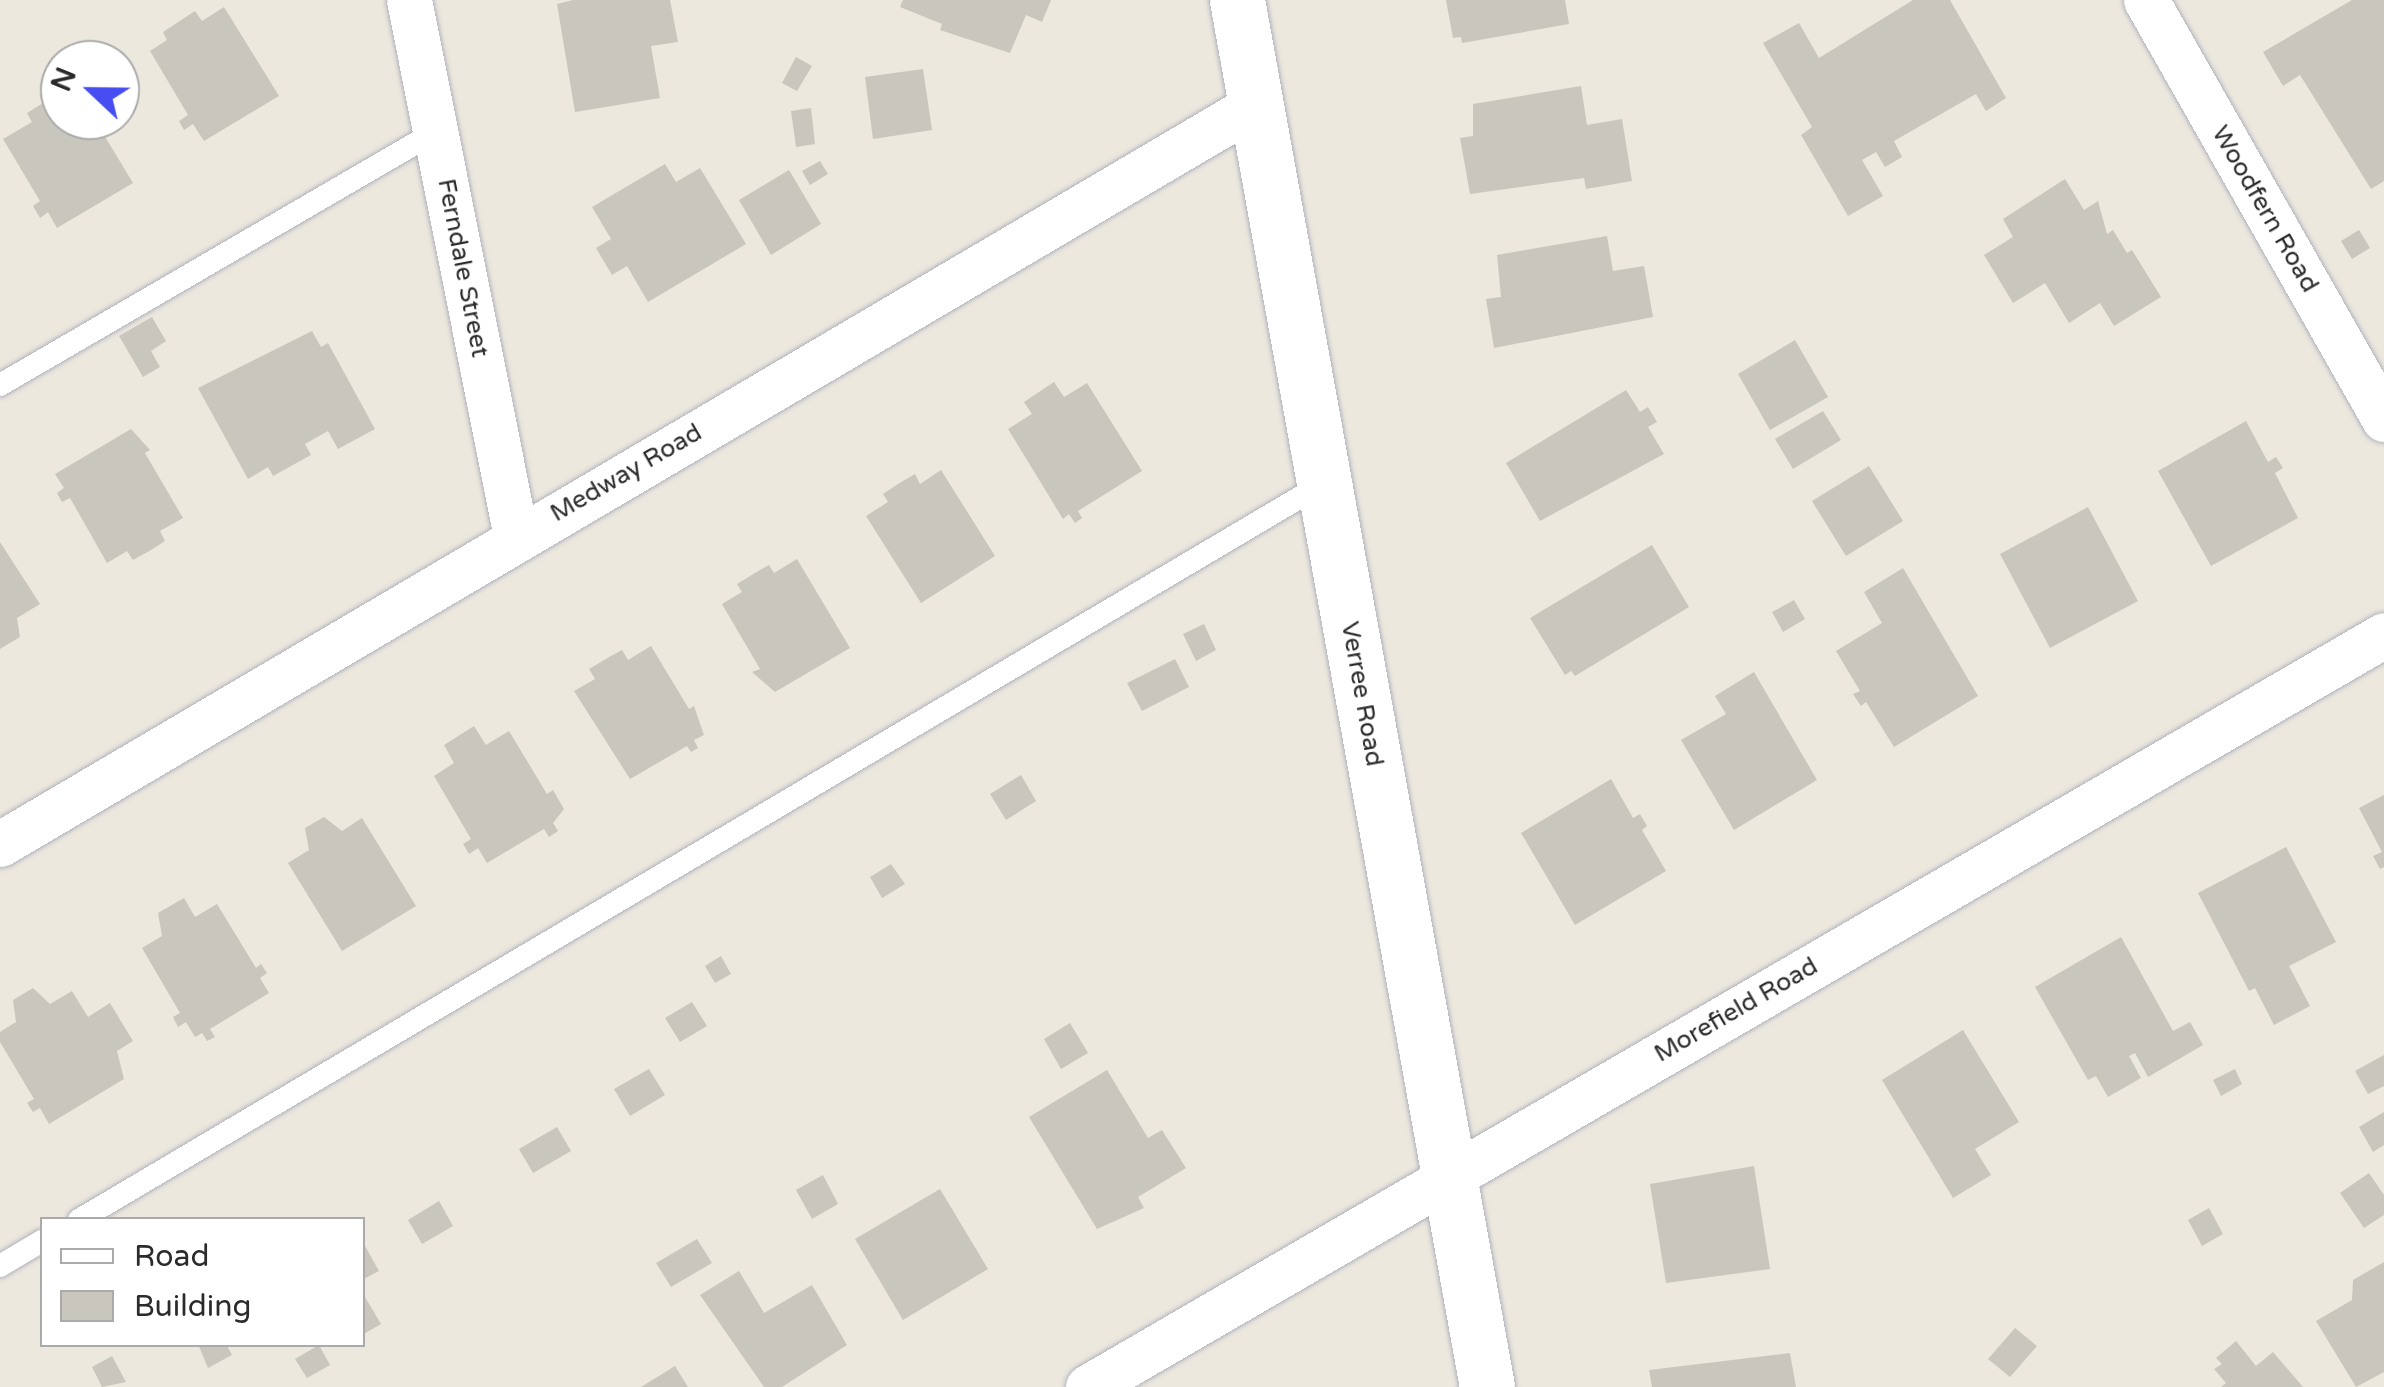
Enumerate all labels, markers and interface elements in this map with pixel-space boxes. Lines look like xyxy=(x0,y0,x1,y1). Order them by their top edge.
north arrow xyxy=(40,40,140,140)
text: N xyxy=(44,63,84,96)
street label: Woodfern Road xyxy=(2205,120,2325,298)
street label: Ferndale Street xyxy=(431,176,495,360)
street label: Medway Road xyxy=(545,418,707,528)
street label: Verree Road xyxy=(1335,619,1389,769)
street label: Morefield Road xyxy=(1649,951,1823,1069)
legend xyxy=(40,1217,365,1347)
text: Road xyxy=(134,1238,209,1275)
text: Building xyxy=(134,1288,251,1325)

